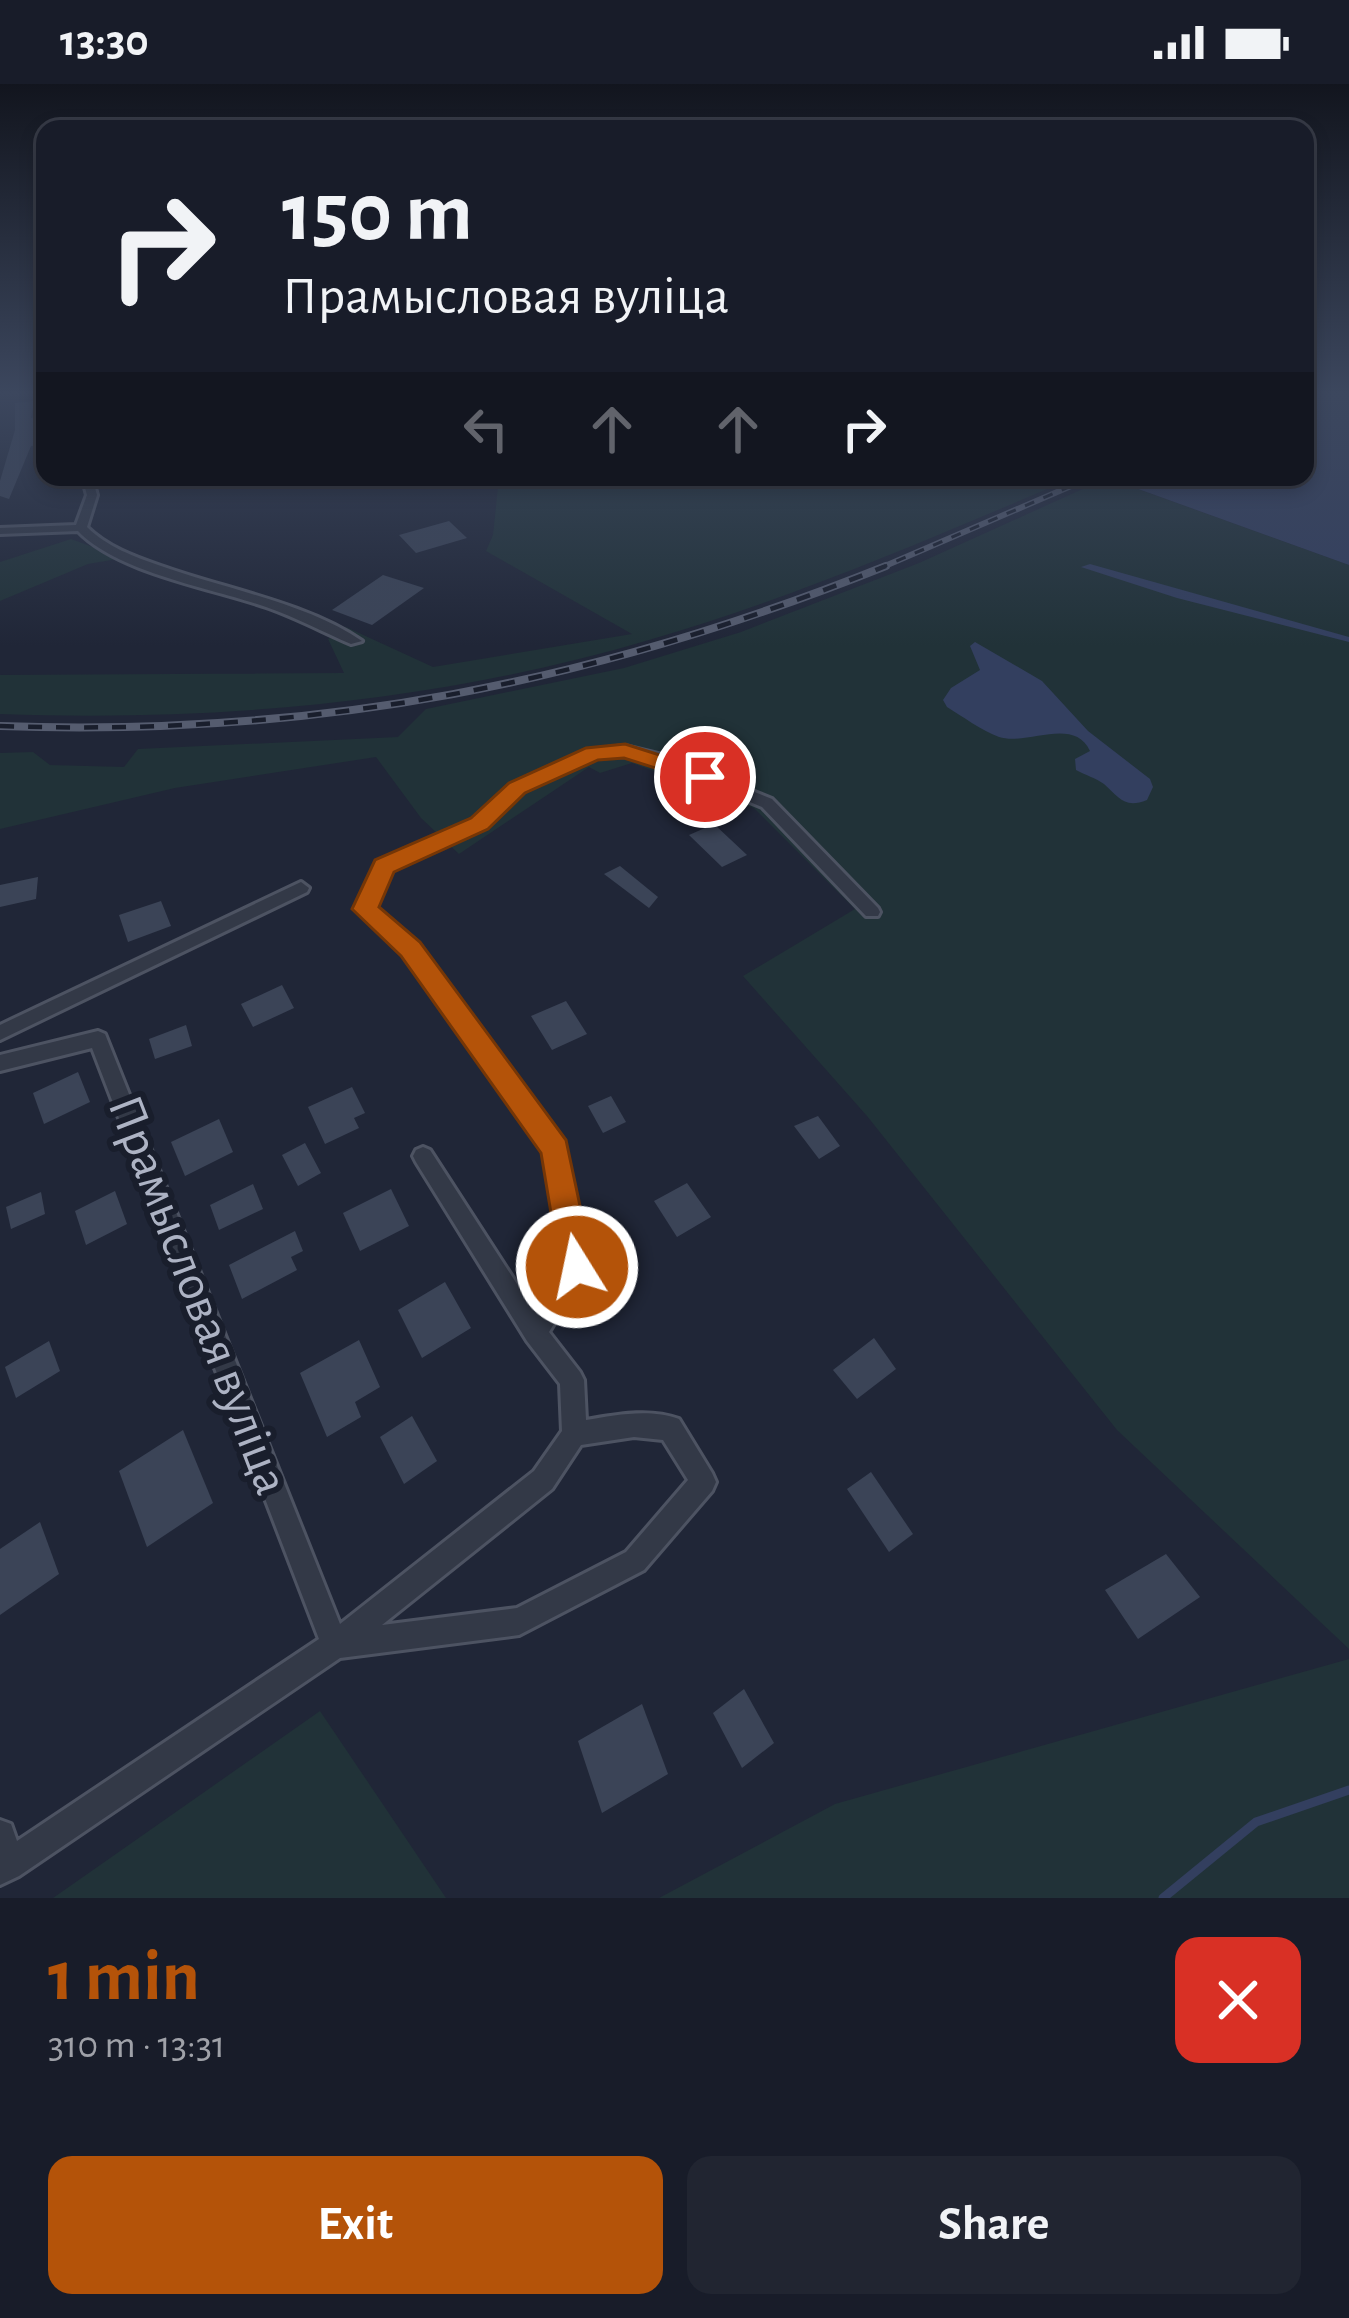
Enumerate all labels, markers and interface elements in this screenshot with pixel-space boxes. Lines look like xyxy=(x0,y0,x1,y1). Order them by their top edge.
text: 13:30 xyxy=(60,19,149,64)
icon: right xyxy=(84,168,240,324)
text: 150 m xyxy=(282,172,473,256)
text: Прамысловая вуліца xyxy=(282,270,729,324)
icon: left xyxy=(453,396,519,462)
icon: ahead xyxy=(579,396,645,462)
icon: ahead xyxy=(705,396,771,462)
icon: right xyxy=(831,396,897,462)
pin xyxy=(654,726,756,828)
icon: arrive xyxy=(672,744,738,810)
street label: Прамысловая вуліца xyxy=(98,1089,298,1501)
position arrow xyxy=(514,1204,640,1330)
button: close xyxy=(1175,1937,1301,2063)
text: 1 min xyxy=(48,1941,200,2013)
text: 310 m · 13:31 xyxy=(48,2026,225,2065)
button: Exit xyxy=(48,2156,663,2294)
button: Share xyxy=(687,2156,1301,2294)

